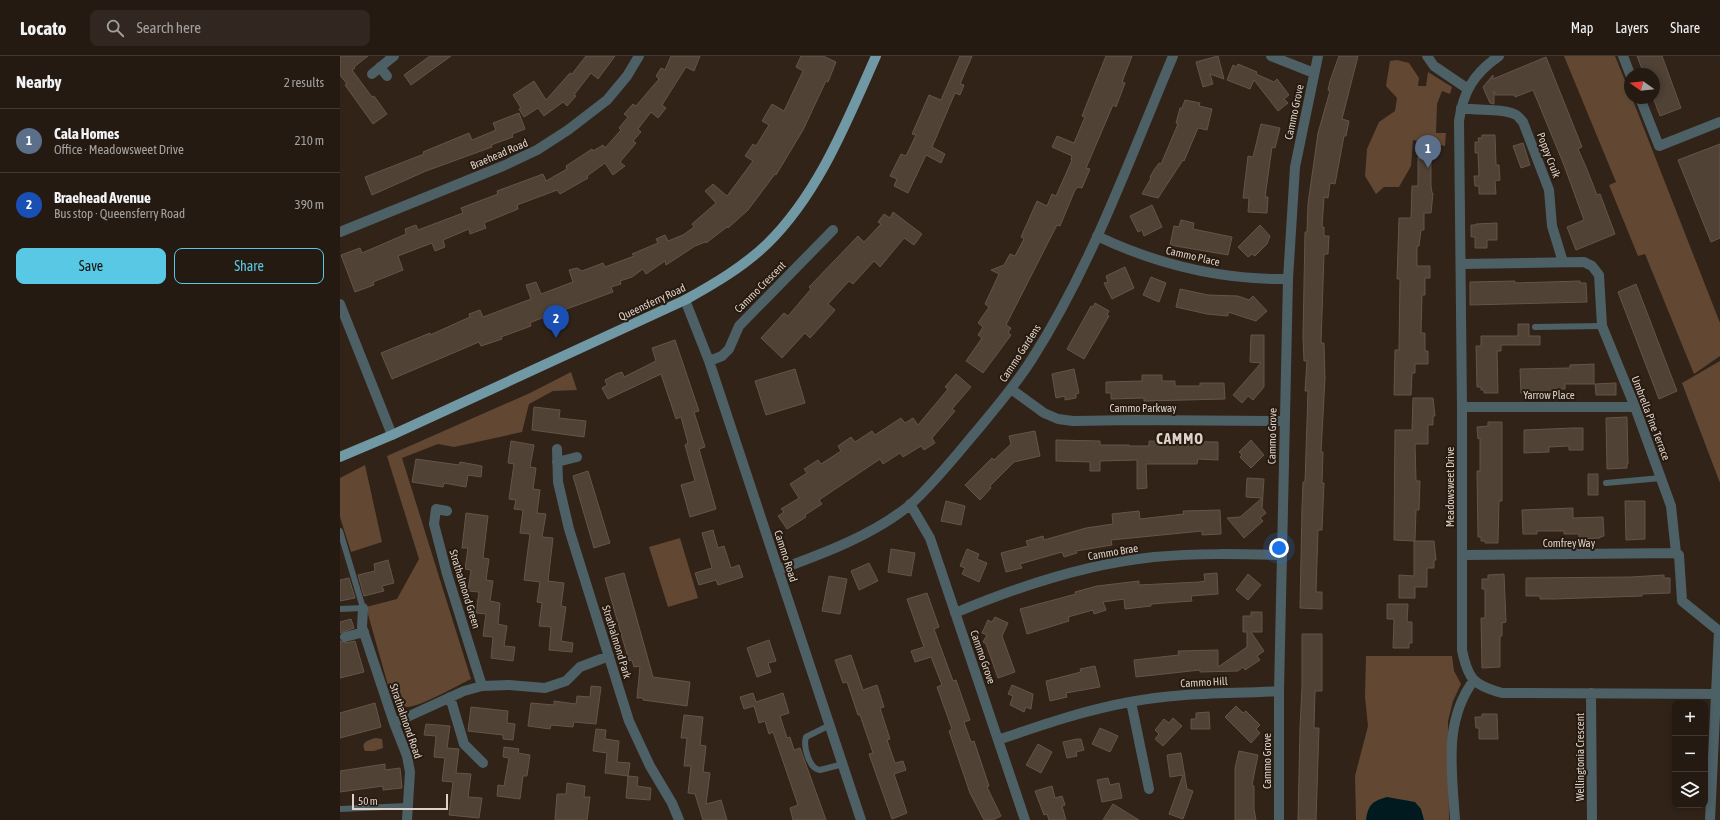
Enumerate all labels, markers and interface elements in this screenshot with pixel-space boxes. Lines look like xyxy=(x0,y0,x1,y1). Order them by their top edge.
search box xyxy=(90,10,370,46)
text: Locato xyxy=(20,17,66,39)
icon: search xyxy=(104,17,126,39)
text: Search here xyxy=(136,19,201,36)
text: Map xyxy=(1571,20,1593,36)
text: Layers xyxy=(1615,20,1648,36)
text: Share xyxy=(1670,20,1700,36)
north arrow xyxy=(1624,68,1660,104)
text: Nearby xyxy=(16,72,62,92)
text: 2 results xyxy=(284,75,324,90)
street label: Cammo Grove xyxy=(1282,83,1306,141)
text: Cala Homes xyxy=(54,125,119,142)
street label: Poppy Cruik xyxy=(1535,131,1563,180)
text: 1 xyxy=(26,133,32,148)
text: 210 m xyxy=(295,133,324,148)
pin: 1 xyxy=(1415,135,1441,168)
street label: Braehead Road xyxy=(468,136,530,172)
text: Office · Meadowsweet Drive xyxy=(54,142,184,157)
text: Braehead Avenue xyxy=(54,189,151,206)
text: 2 xyxy=(26,197,32,212)
text: 390 m xyxy=(295,197,324,212)
text: Bus stop · Queensferry Road xyxy=(54,206,185,221)
street label: Cammo Place xyxy=(1165,244,1221,268)
button: Save xyxy=(16,248,166,284)
button: Share xyxy=(174,248,324,284)
street label: Cammo Crescent xyxy=(732,259,788,315)
street label: Queensferry Road xyxy=(617,281,687,323)
pin: 2 xyxy=(543,305,569,338)
street label: Cammo Gardens xyxy=(997,322,1043,384)
street label: Umbrella Pine Terrace xyxy=(1629,374,1673,462)
street label: Yarrow Place xyxy=(1523,389,1575,401)
street label: Cammo Parkway xyxy=(1109,402,1177,414)
street label: Cammo Grove xyxy=(1266,408,1278,464)
district label: CAMMO xyxy=(1156,430,1204,447)
street label: Meadowsweet Drive xyxy=(1444,447,1456,527)
street label: Cammo Road xyxy=(772,529,800,583)
street label: Comfrey Way xyxy=(1543,537,1596,549)
your location xyxy=(1269,538,1289,558)
street label: Cammo Brae xyxy=(1087,542,1139,562)
street label: Strathalmond Green xyxy=(447,548,483,630)
street label: Strathalmond Park xyxy=(600,604,634,680)
street label: Cammo Grove xyxy=(968,629,998,685)
street label: Cammo Hill xyxy=(1180,675,1228,689)
street label: Strathalmond Road xyxy=(388,682,424,760)
map controls xyxy=(1672,700,1708,808)
button: + xyxy=(1672,700,1708,736)
street label: Wellingtonia Crescent xyxy=(1574,713,1586,801)
street label: Cammo Grove xyxy=(1261,733,1273,789)
button: − xyxy=(1672,736,1708,772)
button: layers xyxy=(1672,772,1708,808)
scale bar xyxy=(352,792,448,811)
text: 50 m xyxy=(358,795,378,807)

